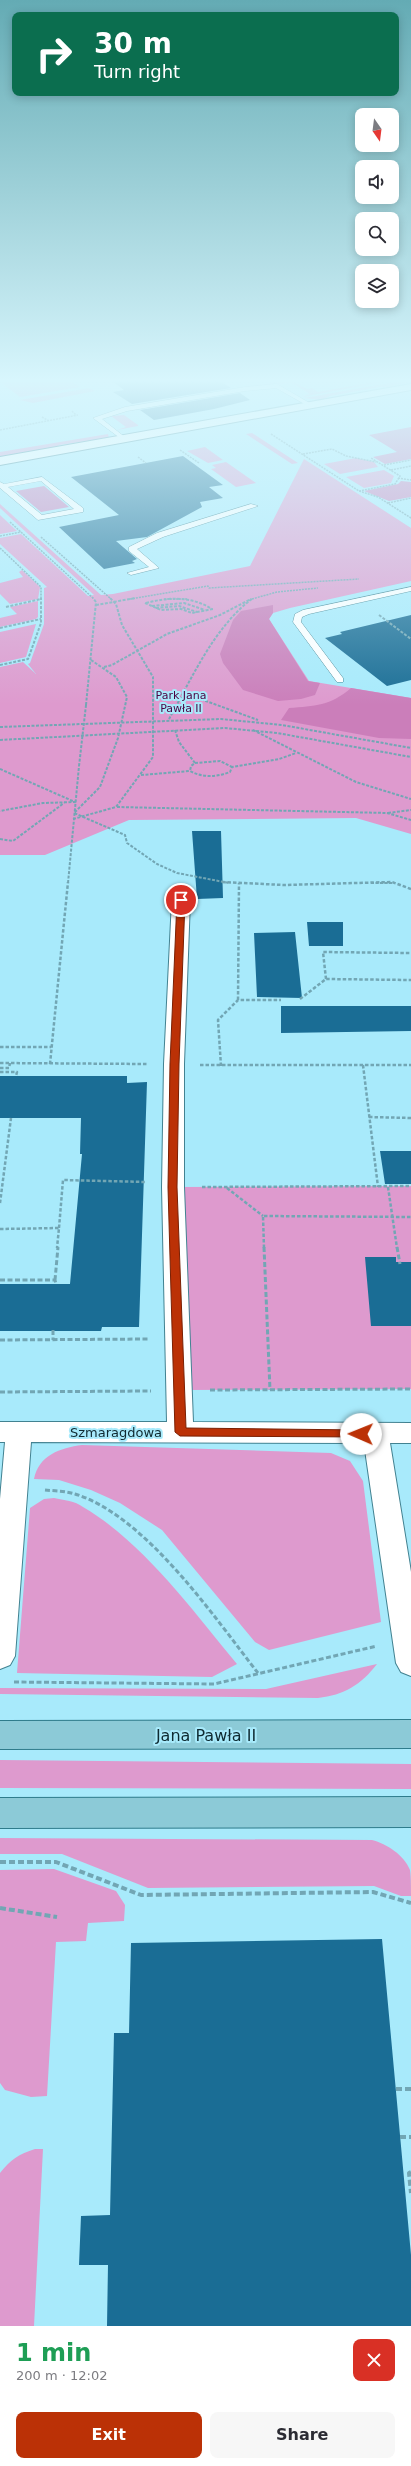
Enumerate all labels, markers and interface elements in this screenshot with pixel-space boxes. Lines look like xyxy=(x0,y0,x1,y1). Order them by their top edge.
text: 30 m xyxy=(94,27,172,60)
icon: right xyxy=(28,28,80,80)
text: Turn right xyxy=(94,61,180,82)
north arrow xyxy=(355,108,399,152)
map controls xyxy=(355,108,399,308)
button: sound xyxy=(355,160,399,204)
button: search xyxy=(355,212,399,256)
button: layers xyxy=(355,264,399,308)
park label: Park Jana Pawła II xyxy=(156,689,206,715)
pin xyxy=(164,883,198,917)
icon: arrive xyxy=(170,889,192,911)
position arrow xyxy=(340,1413,382,1455)
street label: Szmaragdowa xyxy=(70,1425,162,1440)
street label: Jana Pawła II xyxy=(155,1726,256,1745)
text: 1 min xyxy=(16,2339,91,2367)
button: close xyxy=(353,2339,395,2381)
text: 200 m · 12:02 xyxy=(16,2368,107,2383)
button: Exit xyxy=(16,2412,202,2458)
button: Share xyxy=(210,2412,395,2458)

